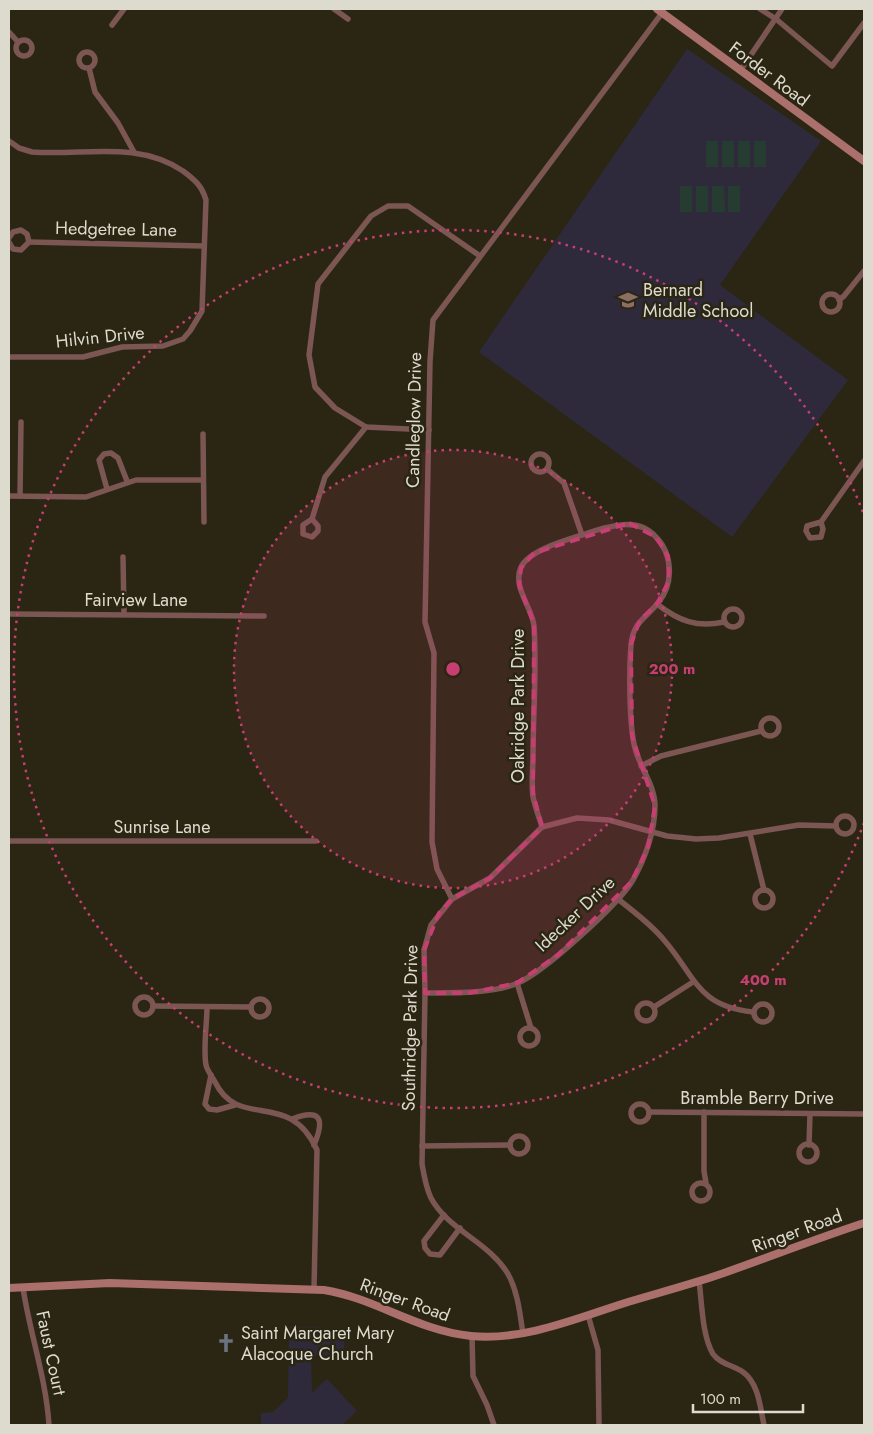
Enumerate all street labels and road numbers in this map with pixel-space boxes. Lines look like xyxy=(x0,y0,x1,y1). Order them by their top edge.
street label: Forder Road xyxy=(723,35,815,113)
street label: Hedgetree Lane xyxy=(55,215,177,243)
street label: Hilvin Drive xyxy=(54,319,146,355)
street label: Candleglow Drive xyxy=(400,352,428,488)
street label: Fairview Lane xyxy=(84,587,188,613)
street label: Oakridge Park Drive xyxy=(505,629,531,783)
street label: Sunrise Lane xyxy=(113,814,211,840)
street label: Idecker Drive xyxy=(529,870,621,958)
street label: Southridge Park Drive xyxy=(396,945,424,1111)
street label: Bramble Berry Drive xyxy=(680,1085,834,1111)
street label: Ringer Road xyxy=(748,1203,846,1259)
street label: Ringer Road xyxy=(356,1272,454,1328)
street label: Faust Court xyxy=(29,1308,73,1398)

